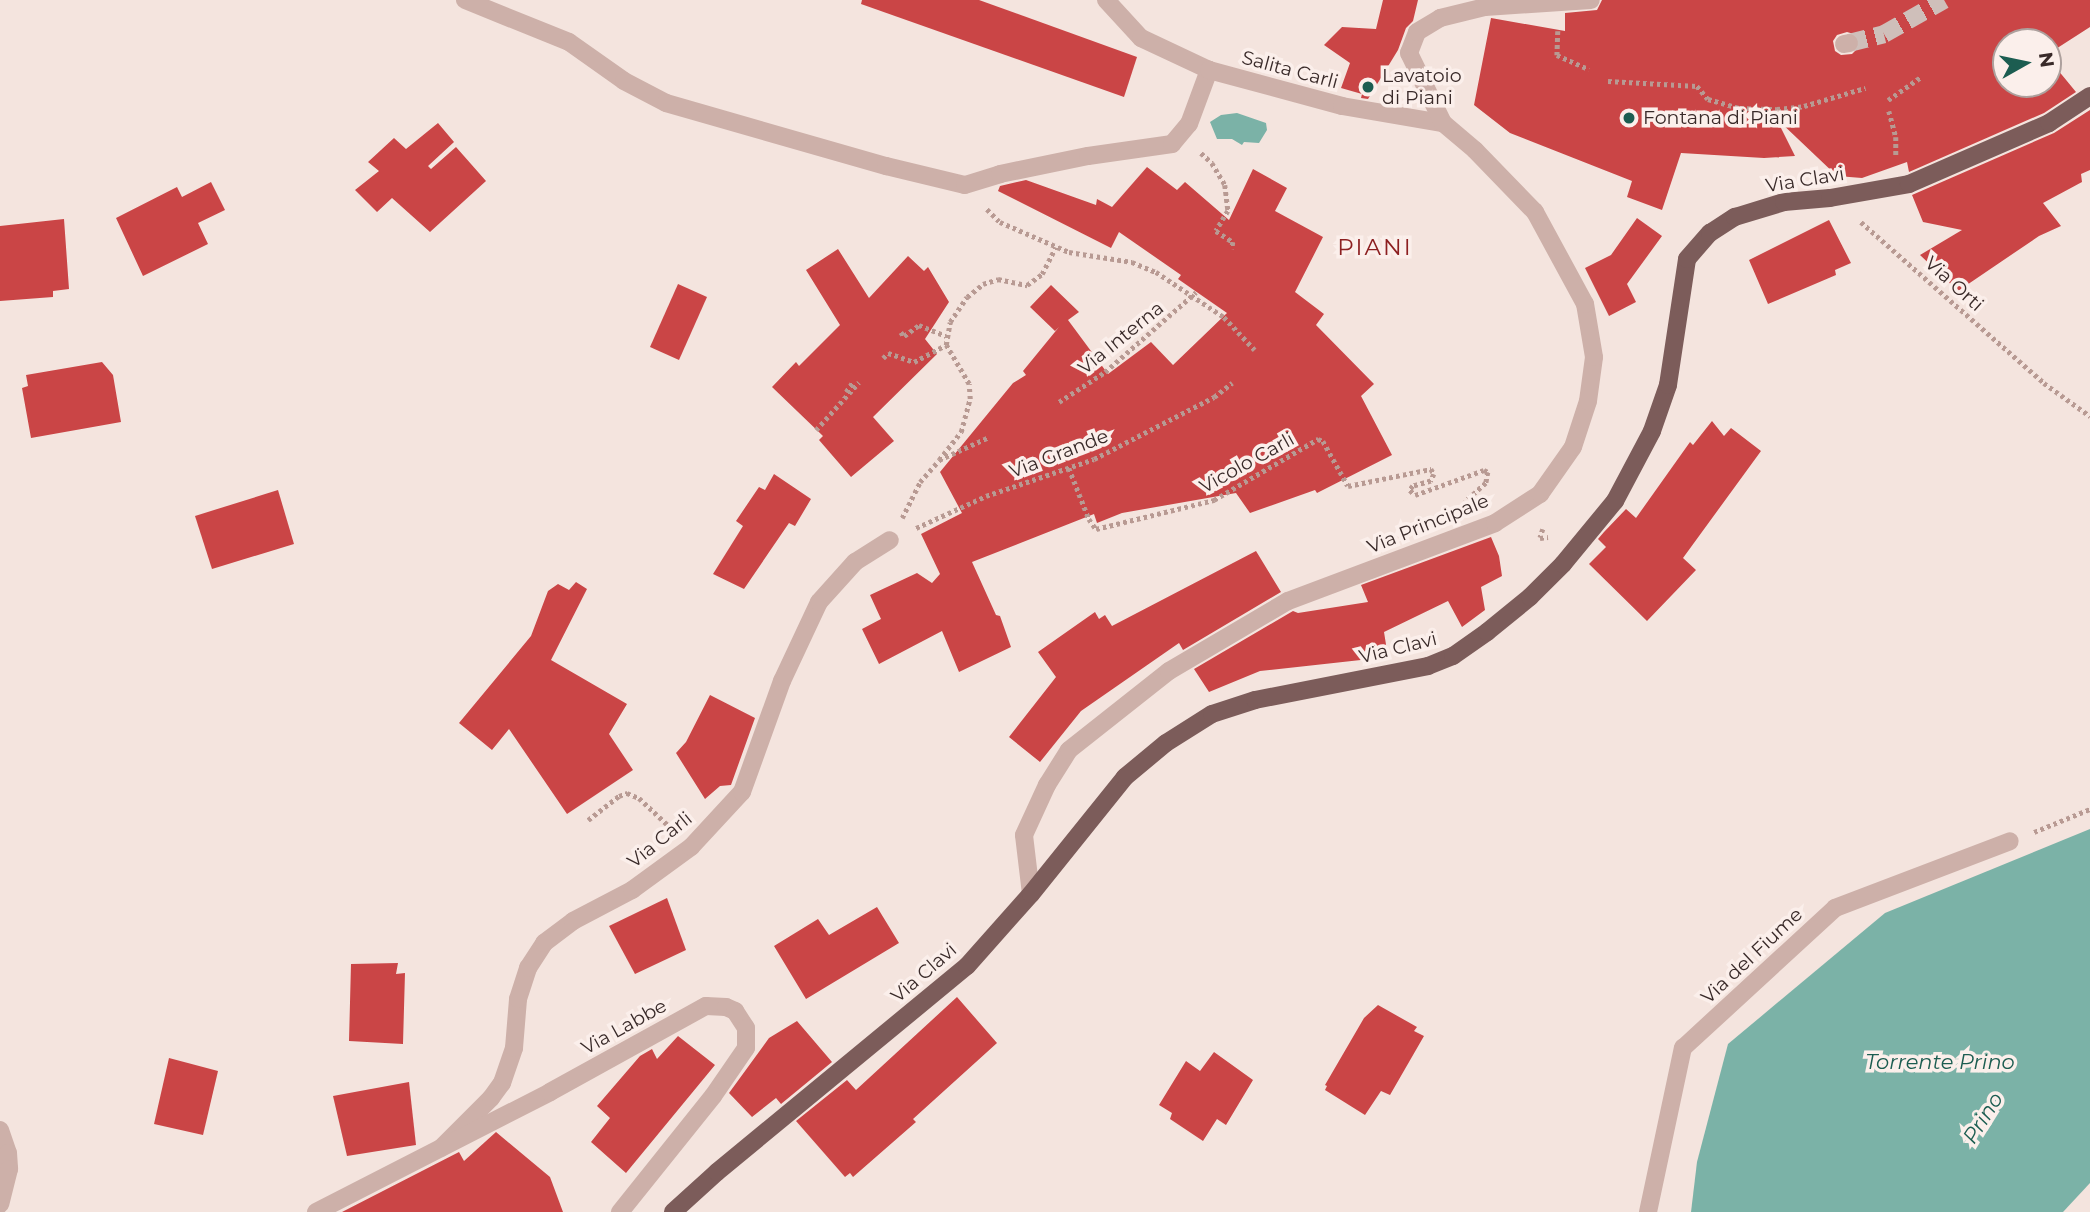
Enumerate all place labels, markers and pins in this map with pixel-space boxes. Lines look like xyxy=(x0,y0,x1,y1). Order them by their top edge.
place label: Lavatoio di Piani xyxy=(1382,65,1462,109)
marker: Lavatoio di Piani xyxy=(1360,79,1376,95)
place label: Fontana di Piani xyxy=(1643,107,1798,129)
marker: Fontana di Piani xyxy=(1621,110,1637,126)

